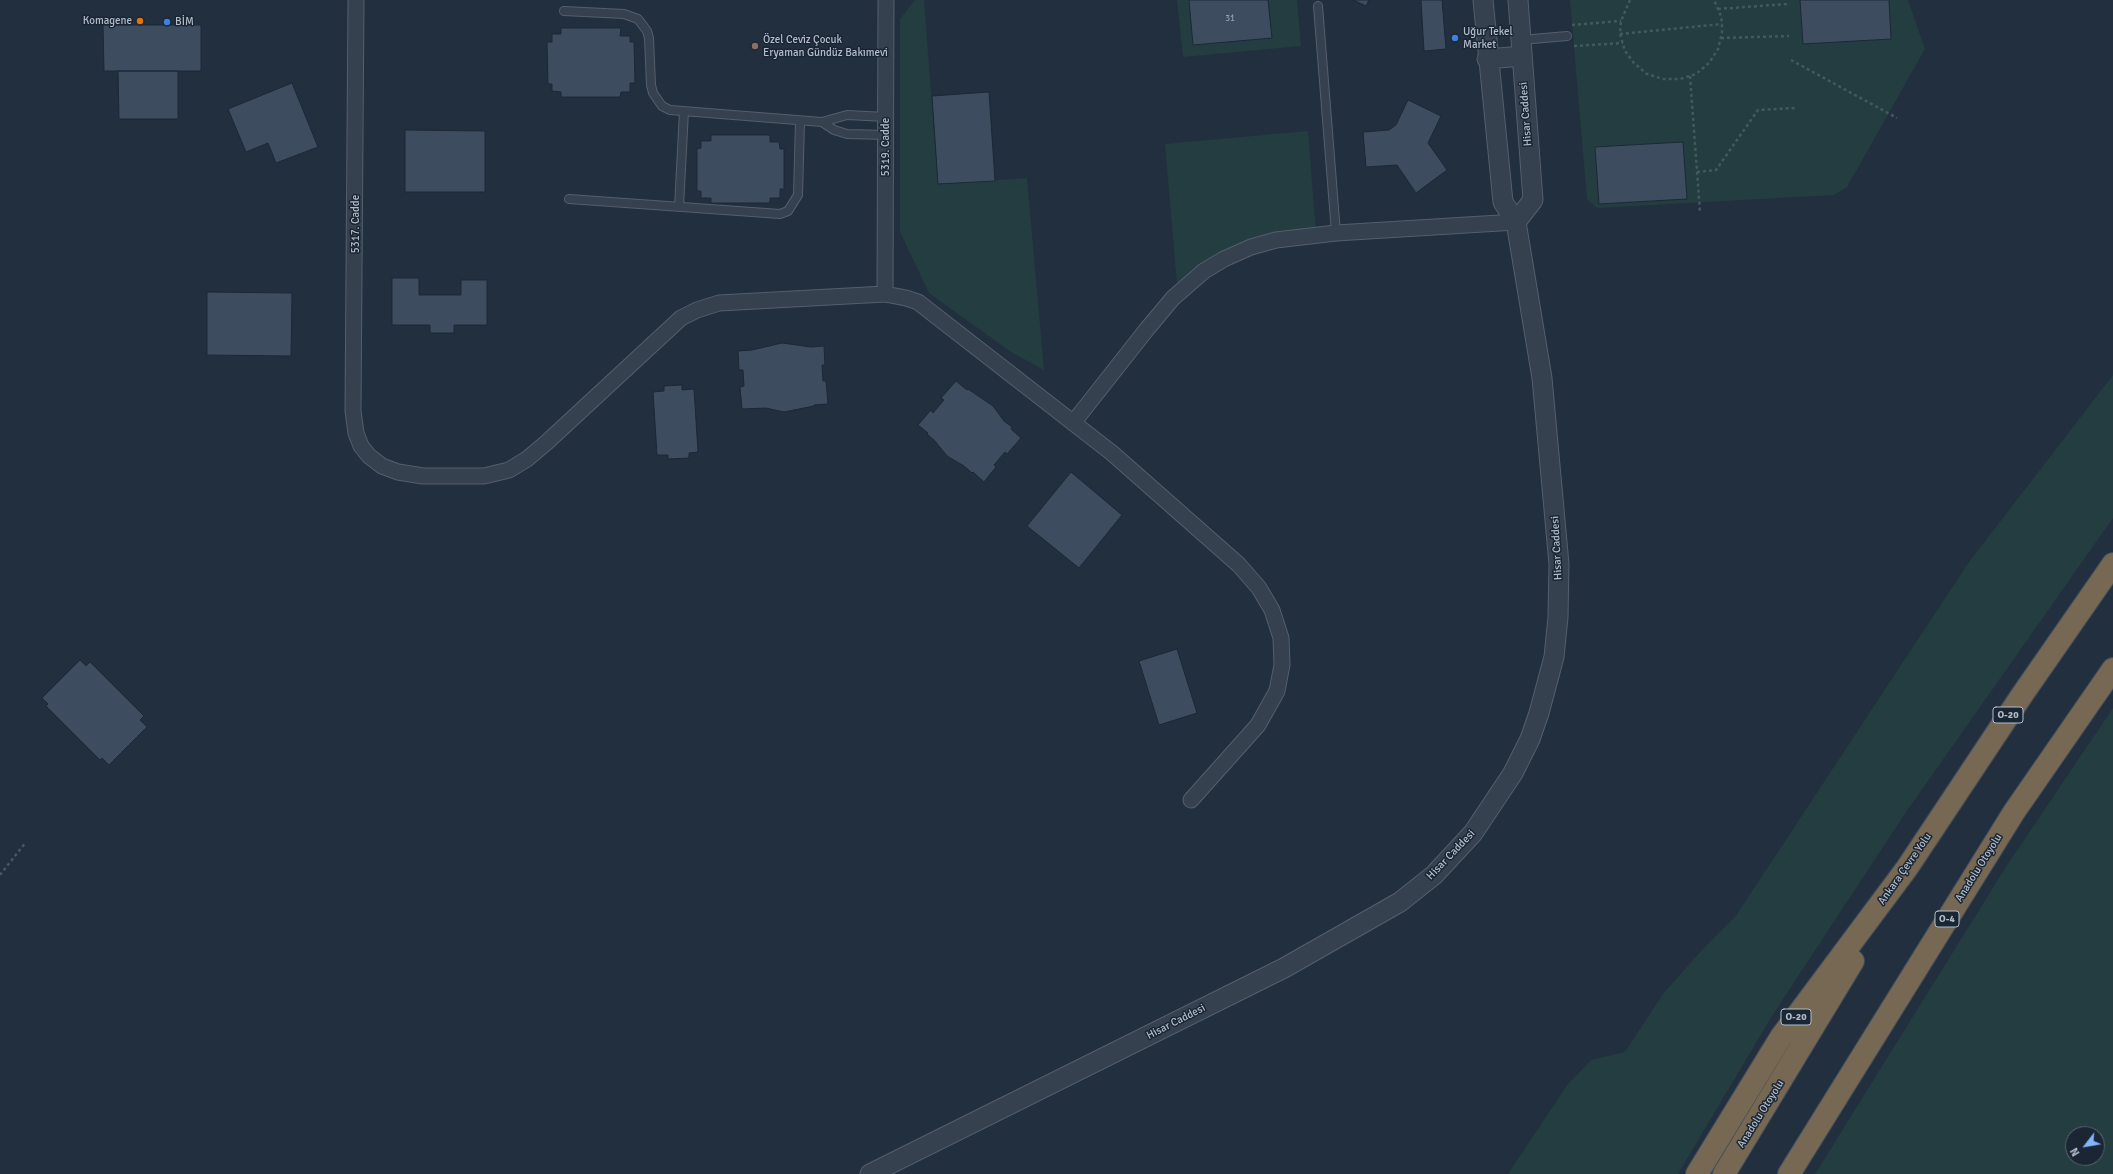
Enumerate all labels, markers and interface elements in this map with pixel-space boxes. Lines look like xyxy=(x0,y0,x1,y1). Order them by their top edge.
place label: Komagene xyxy=(83,14,132,28)
house number: 31 xyxy=(1225,14,1235,24)
place label: BİM xyxy=(175,15,194,29)
marker: Komagene xyxy=(135,16,145,26)
marker: BİM xyxy=(162,17,172,27)
place label: Uğur Tekel Market xyxy=(1463,25,1513,51)
place label: Özel Ceviz Çocuk Eryaman Gündüz Bakımevi xyxy=(763,33,888,59)
marker: Uğur Tekel Market xyxy=(1450,33,1460,43)
marker: Özel Ceviz Çocuk Eryaman Gündüz Bakımevi xyxy=(750,41,760,51)
street label: Hisar Caddesi xyxy=(1517,81,1535,147)
street label: 5319. Cadde xyxy=(879,118,893,176)
street label: 5317. Cadde xyxy=(349,195,363,253)
street label: Hisar Caddesi xyxy=(1549,516,1565,580)
road number: O-20 xyxy=(1993,707,2023,723)
street label: Hisar Caddesi xyxy=(1424,827,1478,883)
street label: Ankara Çevre Yolu xyxy=(1875,831,1935,907)
street label: Anadolu Otoyolu xyxy=(1953,832,2005,904)
road number: O-4 xyxy=(1935,911,1959,927)
street label: Hisar Caddesi xyxy=(1144,1002,1208,1042)
road number: O-20 xyxy=(1781,1009,1811,1025)
street label: Anadolu Otoyolu xyxy=(1735,1078,1787,1150)
north arrow xyxy=(2065,1126,2105,1166)
text: N xyxy=(2068,1145,2083,1159)

